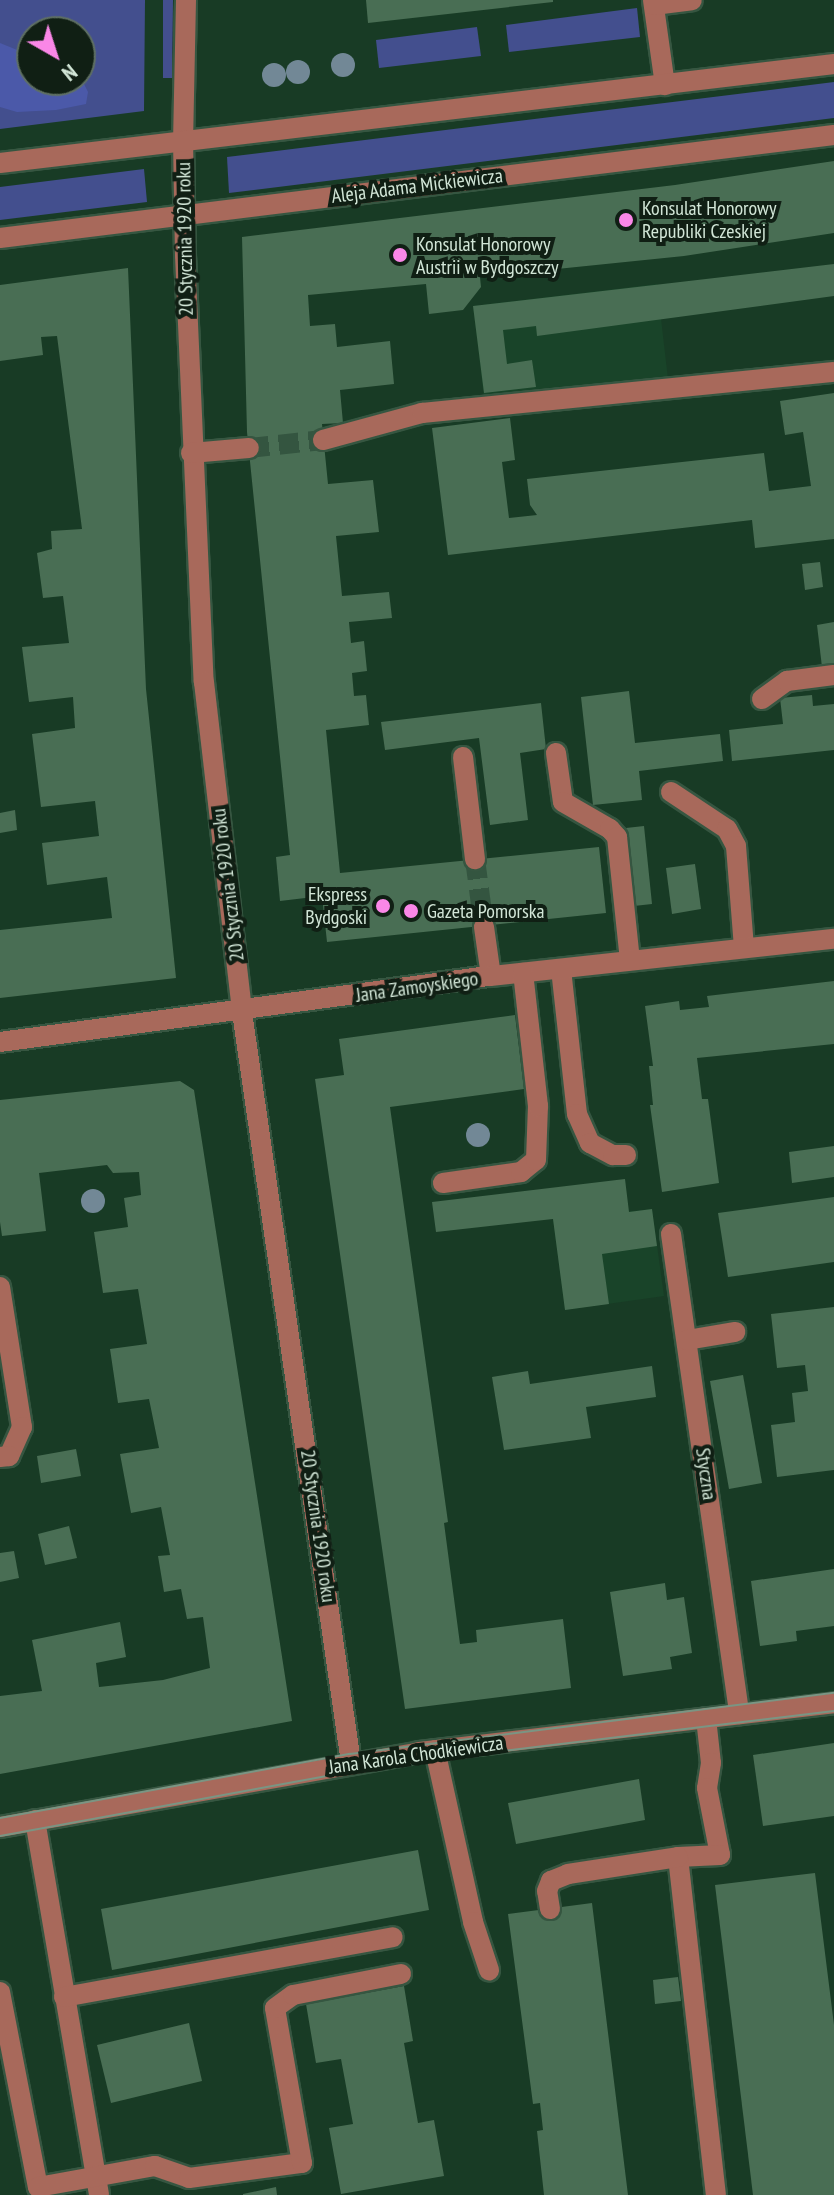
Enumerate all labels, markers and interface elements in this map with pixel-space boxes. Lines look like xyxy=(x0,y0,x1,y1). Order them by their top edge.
north arrow xyxy=(16,16,96,96)
text: N xyxy=(56,58,83,88)
street label: 20 Stycznia 1920 roku xyxy=(172,162,198,316)
street label: Aleja Adama Mickiewicza xyxy=(330,164,504,208)
place label: Konsulat Honorowy Republiki Czeskiej xyxy=(642,196,777,243)
marker: Konsulat Honorowy Republiki Czeskiej xyxy=(617,211,635,229)
place label: Konsulat Honorowy Austrii w Bydgoszczy xyxy=(416,232,559,279)
marker: Konsulat Honorowy Austrii w Bydgoszczy xyxy=(391,246,409,264)
street label: 20 Stycznia 1920 roku xyxy=(207,807,249,963)
place label: Ekspress Bydgoski xyxy=(305,882,367,929)
marker: Ekspress Bydgoski xyxy=(374,897,392,915)
place label: Gazeta Pomorska xyxy=(427,899,545,923)
marker: Gazeta Pomorska xyxy=(402,902,420,920)
street label: Jana Zamoyskiego xyxy=(354,967,480,1007)
street label: Styczna xyxy=(690,1446,722,1502)
street label: 20 Stycznia 1920 roku xyxy=(295,1448,341,1604)
street label: Jana Karola Chodkiewicza xyxy=(327,1731,505,1779)

